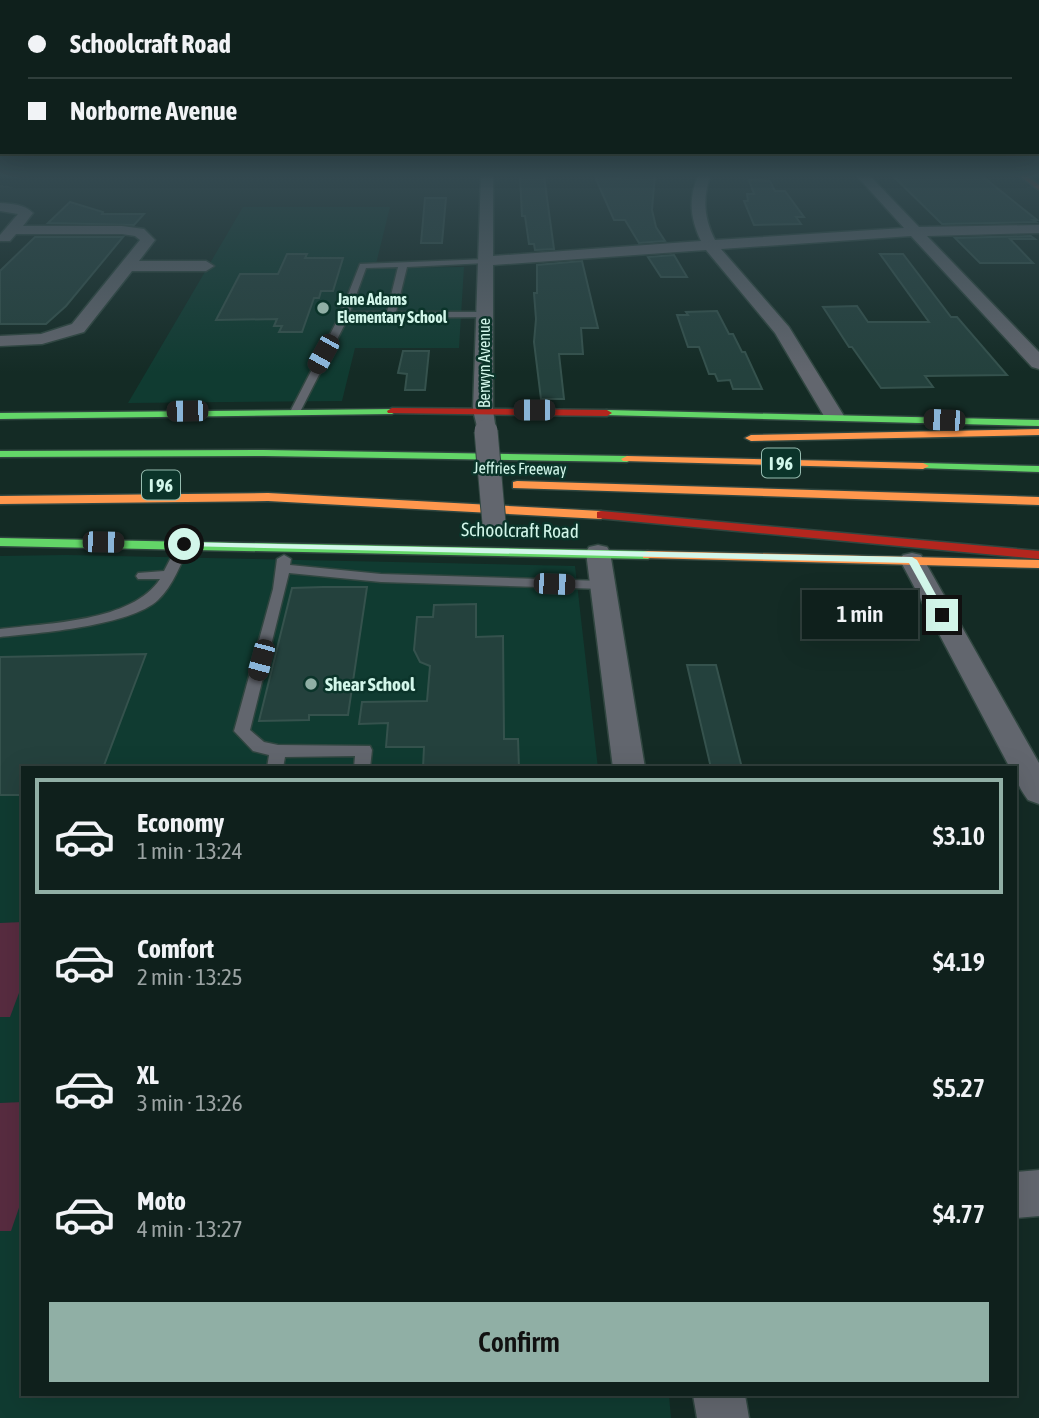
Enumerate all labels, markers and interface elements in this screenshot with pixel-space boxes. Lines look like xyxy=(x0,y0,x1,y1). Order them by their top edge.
text: Schoolcraft Road xyxy=(70,29,231,59)
text: Norborne Avenue xyxy=(70,96,237,126)
place label: Jane Adams Elementary School xyxy=(336,290,448,326)
marker: Jane Adams Elementary School xyxy=(315,300,331,316)
street label: Berwyn Avenue xyxy=(475,318,494,408)
car xyxy=(304,331,343,377)
car xyxy=(166,400,209,422)
car xyxy=(514,400,556,421)
car xyxy=(923,409,966,431)
road number: I 96 xyxy=(762,448,800,477)
street label: Jeffries Freeway xyxy=(473,458,567,479)
road number: I 96 xyxy=(142,471,180,500)
street label: Schoolcraft Road xyxy=(461,518,579,542)
route start xyxy=(168,528,200,560)
car xyxy=(82,531,125,553)
car xyxy=(533,573,576,595)
callout: 1 min xyxy=(802,590,918,640)
route end xyxy=(926,599,958,631)
text: 1 min xyxy=(837,601,883,627)
car xyxy=(246,637,277,683)
place label: Shear School xyxy=(325,673,416,695)
marker: Shear School xyxy=(303,676,319,692)
icon: car xyxy=(53,805,116,868)
text: Economy xyxy=(137,808,224,838)
text: $3.10 xyxy=(933,821,985,851)
text: 1 min · 13:24 xyxy=(137,838,243,864)
icon: car xyxy=(53,931,116,994)
text: Comfort xyxy=(137,934,214,964)
text: $4.19 xyxy=(933,947,985,977)
text: 2 min · 13:25 xyxy=(137,964,243,990)
icon: car xyxy=(53,1057,116,1120)
text: XL xyxy=(137,1060,159,1090)
text: $5.27 xyxy=(933,1073,985,1103)
text: 3 min · 13:26 xyxy=(137,1090,243,1116)
icon: car xyxy=(53,1183,116,1246)
text: Moto xyxy=(137,1186,186,1216)
text: $4.77 xyxy=(933,1199,985,1229)
text: 4 min · 13:27 xyxy=(137,1216,243,1242)
button: Confirm xyxy=(49,1302,989,1382)

